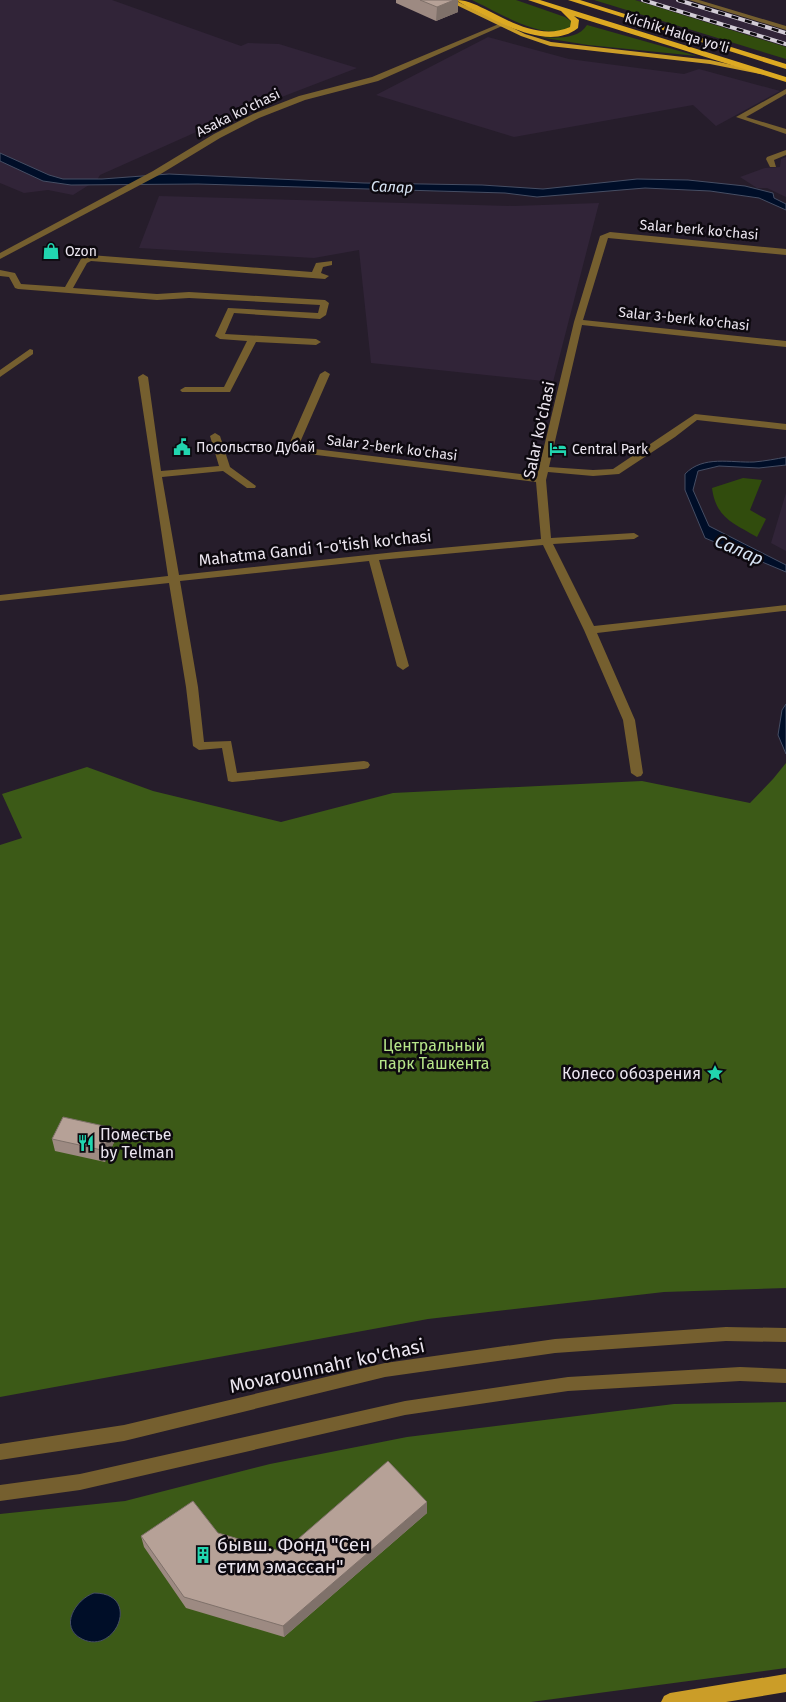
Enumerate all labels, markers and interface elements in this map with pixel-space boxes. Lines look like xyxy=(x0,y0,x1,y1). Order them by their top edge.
street label: Kichik Halqa yo'li xyxy=(623,9,731,57)
street label: Asaka ko'chasi xyxy=(193,85,283,141)
water label: Салар xyxy=(371,177,413,197)
street label: Salar berk ko'chasi xyxy=(639,216,759,244)
shop icon: Ozon xyxy=(41,241,61,261)
place label: Ozon xyxy=(65,243,97,260)
street label: Salar 3-berk ko'chasi xyxy=(618,304,750,334)
street label: Salar ko'chasi xyxy=(519,380,559,480)
street label: Salar 2-berk ko'chasi xyxy=(326,432,458,464)
public building icon: Посольство Дубай xyxy=(172,437,192,457)
place label: Посольство Дубай xyxy=(196,439,315,456)
hotel icon: Central Park xyxy=(548,439,568,459)
place label: Central Park xyxy=(572,441,649,458)
street label: Mahatma Gandi 1-o'tish ko'chasi xyxy=(198,526,432,570)
water label: Салар xyxy=(711,530,767,570)
park label: Центральный парк Ташкента xyxy=(379,1036,489,1073)
place icon: Колесо обозрения xyxy=(705,1063,725,1083)
place label: Колесо обозрения xyxy=(562,1064,701,1083)
place label: Поместье by Telman xyxy=(100,1125,174,1162)
restaurant icon: Поместье by Telman xyxy=(76,1133,96,1153)
street label: Movarounnahr ko'chasi xyxy=(227,1334,427,1398)
place label: бывш. Фонд "Сен етим эмассан" xyxy=(217,1533,370,1578)
building icon: бывш. Фонд "Сен етим эмассан" xyxy=(193,1545,213,1565)

